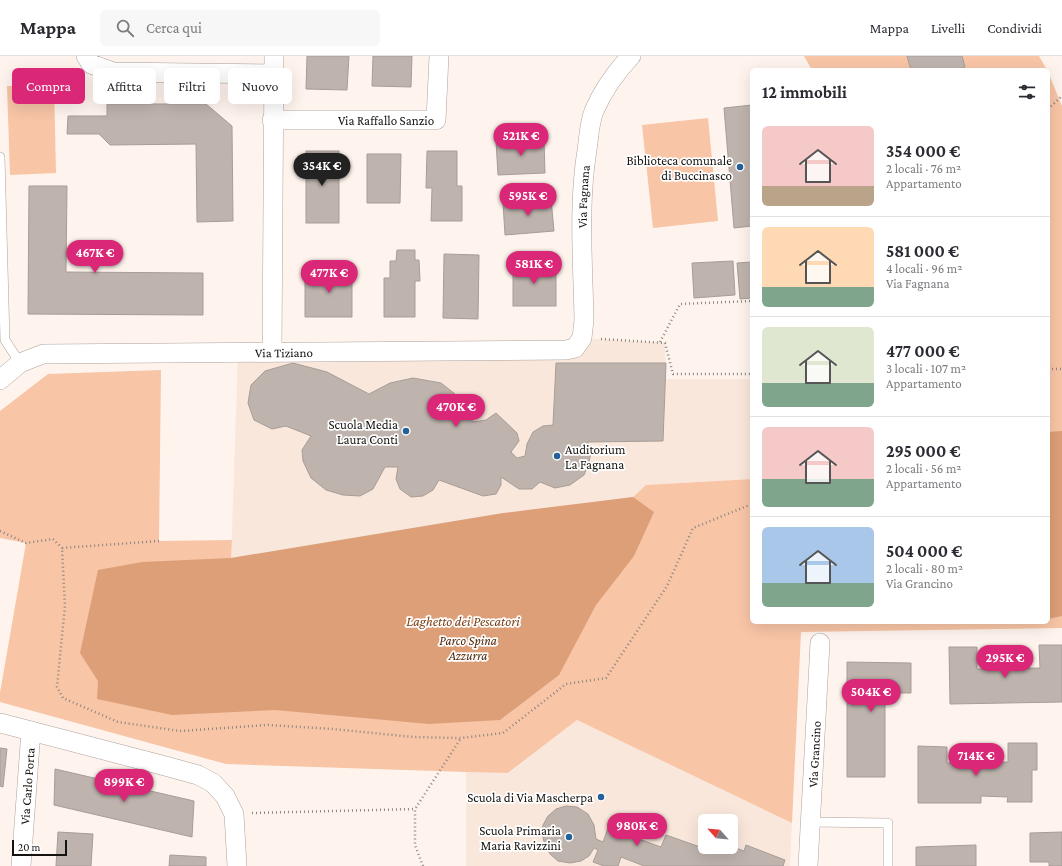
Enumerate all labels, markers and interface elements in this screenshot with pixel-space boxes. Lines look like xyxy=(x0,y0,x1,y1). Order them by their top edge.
search box xyxy=(100,10,380,46)
text: Mappa xyxy=(20,17,76,38)
icon: search xyxy=(114,17,136,39)
text: Cerca qui xyxy=(146,20,202,36)
text: Mappa xyxy=(870,20,909,36)
text: Livelli xyxy=(931,20,965,36)
text: Condividi xyxy=(987,20,1042,36)
chip: Compra xyxy=(12,68,85,104)
chip: Affitta xyxy=(93,68,156,104)
chip: Filtri xyxy=(164,68,220,104)
chip: Nuovo xyxy=(228,68,292,104)
icon: filters xyxy=(1016,81,1038,103)
text: 12 immobili xyxy=(762,83,847,102)
street label: Via Raffallo Sanzio xyxy=(338,113,434,128)
pin: 521K € xyxy=(488,123,554,157)
text: 521K € xyxy=(503,128,540,143)
icon: home xyxy=(794,142,842,190)
text: 354 000 € xyxy=(886,142,960,161)
pin: 354K € xyxy=(289,153,355,187)
place label: Biblioteca comunale di Buccinasco xyxy=(627,153,732,183)
text: 354K € xyxy=(302,158,342,173)
text: 2 locali · 76 m² xyxy=(886,161,961,176)
marker: Biblioteca comunale di Buccinasco xyxy=(735,162,745,172)
street label: Via Fagnana xyxy=(575,164,593,228)
text: Appartamento xyxy=(886,176,962,191)
pin: 595K € xyxy=(495,183,561,217)
text: 595K € xyxy=(509,188,547,203)
pin: 467K € xyxy=(62,240,128,274)
text: 581 000 € xyxy=(886,242,959,261)
icon: home xyxy=(794,243,842,291)
text: 467K € xyxy=(75,245,115,260)
pin: 581K € xyxy=(501,251,567,285)
text: 581K € xyxy=(515,256,553,271)
pin: 477K € xyxy=(296,260,362,294)
text: 4 locali · 96 m² xyxy=(886,261,962,276)
text: 477K € xyxy=(310,265,348,280)
text: Via Fagnana xyxy=(886,276,950,291)
text: 477 000 € xyxy=(886,342,960,361)
icon: home xyxy=(794,343,842,391)
street label: Via Tiziano xyxy=(255,345,313,360)
text: 3 locali · 107 m² xyxy=(886,361,966,376)
text: Appartamento xyxy=(886,376,962,391)
pin: 470K € xyxy=(423,394,489,428)
text: 470K € xyxy=(436,399,476,414)
place label: Scuola Media Laura Conti xyxy=(329,417,399,447)
marker: Scuola Media Laura Conti xyxy=(401,426,411,436)
place label: Auditorium La Fagnana xyxy=(565,442,626,472)
text: 295 000 € xyxy=(886,442,961,461)
icon: home xyxy=(794,443,842,491)
marker: Auditorium La Fagnana xyxy=(552,451,562,461)
text: 2 locali · 56 m² xyxy=(886,461,961,476)
text: Appartamento xyxy=(886,476,962,491)
text: 504 000 € xyxy=(886,542,963,561)
icon: home xyxy=(794,543,842,591)
text: 2 locali · 80 m² xyxy=(886,561,963,576)
text: Via Grancino xyxy=(886,576,953,591)
water label: Laghetto dei Pescatori xyxy=(406,613,520,629)
park label: Parco Spina Azzurra xyxy=(439,633,497,663)
pin: 295K € xyxy=(972,645,1038,679)
text: 295K € xyxy=(985,650,1025,665)
pin: 504K € xyxy=(838,679,904,713)
text: 504K € xyxy=(851,684,891,699)
street label: Via Grancino xyxy=(805,720,824,788)
pin: 714K € xyxy=(943,743,1009,777)
street label: Via Carlo Porta xyxy=(17,747,38,825)
text: 714K € xyxy=(957,748,995,763)
pin: 899K € xyxy=(91,769,157,803)
text: 899K € xyxy=(104,774,144,789)
place label: Scuola di Via Mascherpa xyxy=(467,790,593,805)
marker: Scuola di Via Mascherpa xyxy=(596,792,606,802)
pin: 980K € xyxy=(604,813,670,847)
north arrow xyxy=(698,814,738,854)
map controls xyxy=(698,814,738,854)
text: 980K € xyxy=(616,818,658,833)
place label: Scuola Primaria Maria Ravizzini xyxy=(479,823,562,853)
marker: Scuola Primaria Maria Ravizzini xyxy=(564,832,574,842)
scale bar xyxy=(12,838,67,857)
text: 20 m xyxy=(18,841,40,853)

